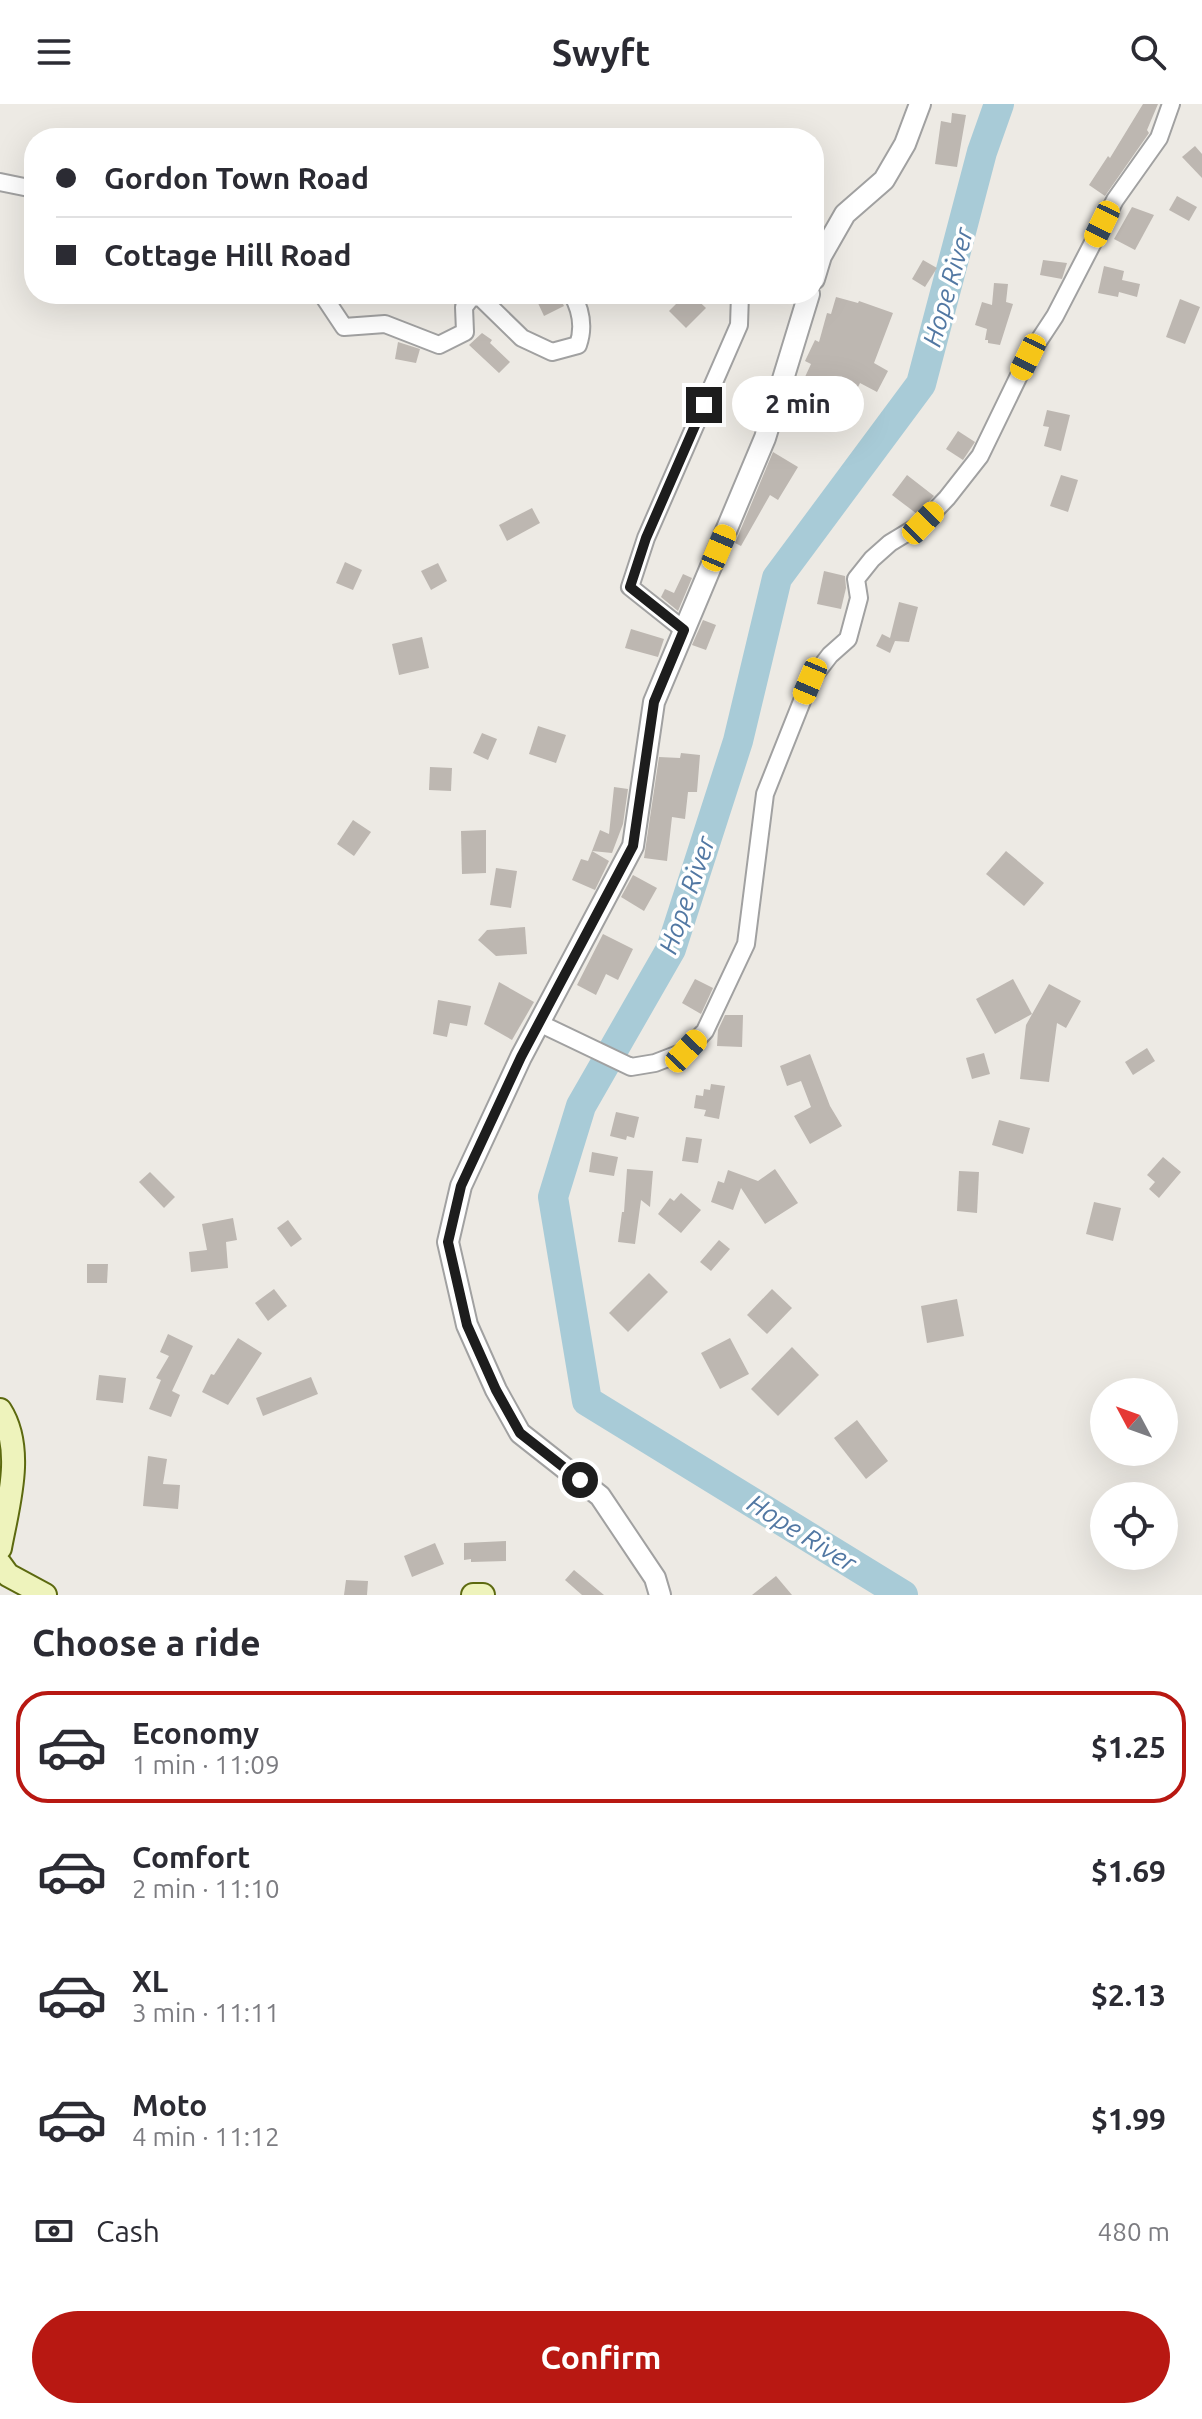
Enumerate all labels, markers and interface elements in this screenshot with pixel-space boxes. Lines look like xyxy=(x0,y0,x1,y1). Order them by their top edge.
icon: menu xyxy=(32,30,76,74)
icon: search xyxy=(1126,30,1170,74)
text: Swyft xyxy=(552,32,650,73)
text: Gordon Town Road xyxy=(104,161,369,195)
car xyxy=(1081,197,1123,251)
water label: Hope River xyxy=(917,223,979,350)
text: Cottage Hill Road xyxy=(104,238,352,272)
car xyxy=(1007,330,1049,384)
callout: 2 min xyxy=(732,377,864,433)
route end xyxy=(686,387,722,423)
text: 2 min xyxy=(765,389,831,418)
car xyxy=(898,497,948,549)
car xyxy=(699,521,739,575)
car xyxy=(790,654,830,708)
water label: Hope River xyxy=(653,831,720,957)
car xyxy=(661,1025,711,1077)
north arrow xyxy=(1090,1378,1178,1466)
map controls xyxy=(1090,1378,1178,1570)
route start xyxy=(562,1462,598,1498)
button: locate xyxy=(1090,1482,1178,1570)
water label: Hope River xyxy=(743,1488,863,1578)
text: Choose a ride xyxy=(32,1622,261,1663)
icon: car xyxy=(36,1711,108,1783)
text: Economy xyxy=(132,1716,259,1750)
text: $1.25 xyxy=(1091,1730,1166,1764)
text: 1 min · 11:09 xyxy=(132,1750,280,1779)
icon: car xyxy=(36,1835,108,1907)
text: Comfort xyxy=(132,1840,250,1874)
text: $1.69 xyxy=(1091,1854,1166,1888)
text: 2 min · 11:10 xyxy=(132,1874,280,1903)
icon: car xyxy=(36,1959,108,2031)
text: XL xyxy=(132,1964,168,1998)
text: $2.13 xyxy=(1091,1978,1166,2012)
text: 3 min · 11:11 xyxy=(132,1998,280,2027)
icon: car xyxy=(36,2083,108,2155)
text: Moto xyxy=(132,2088,207,2122)
text: $1.99 xyxy=(1091,2102,1166,2136)
text: 4 min · 11:12 xyxy=(132,2122,280,2151)
icon: cash xyxy=(32,2209,76,2253)
text: Cash xyxy=(96,2214,160,2248)
text: 480 m xyxy=(1098,2217,1170,2246)
button: Confirm xyxy=(32,2311,1170,2403)

